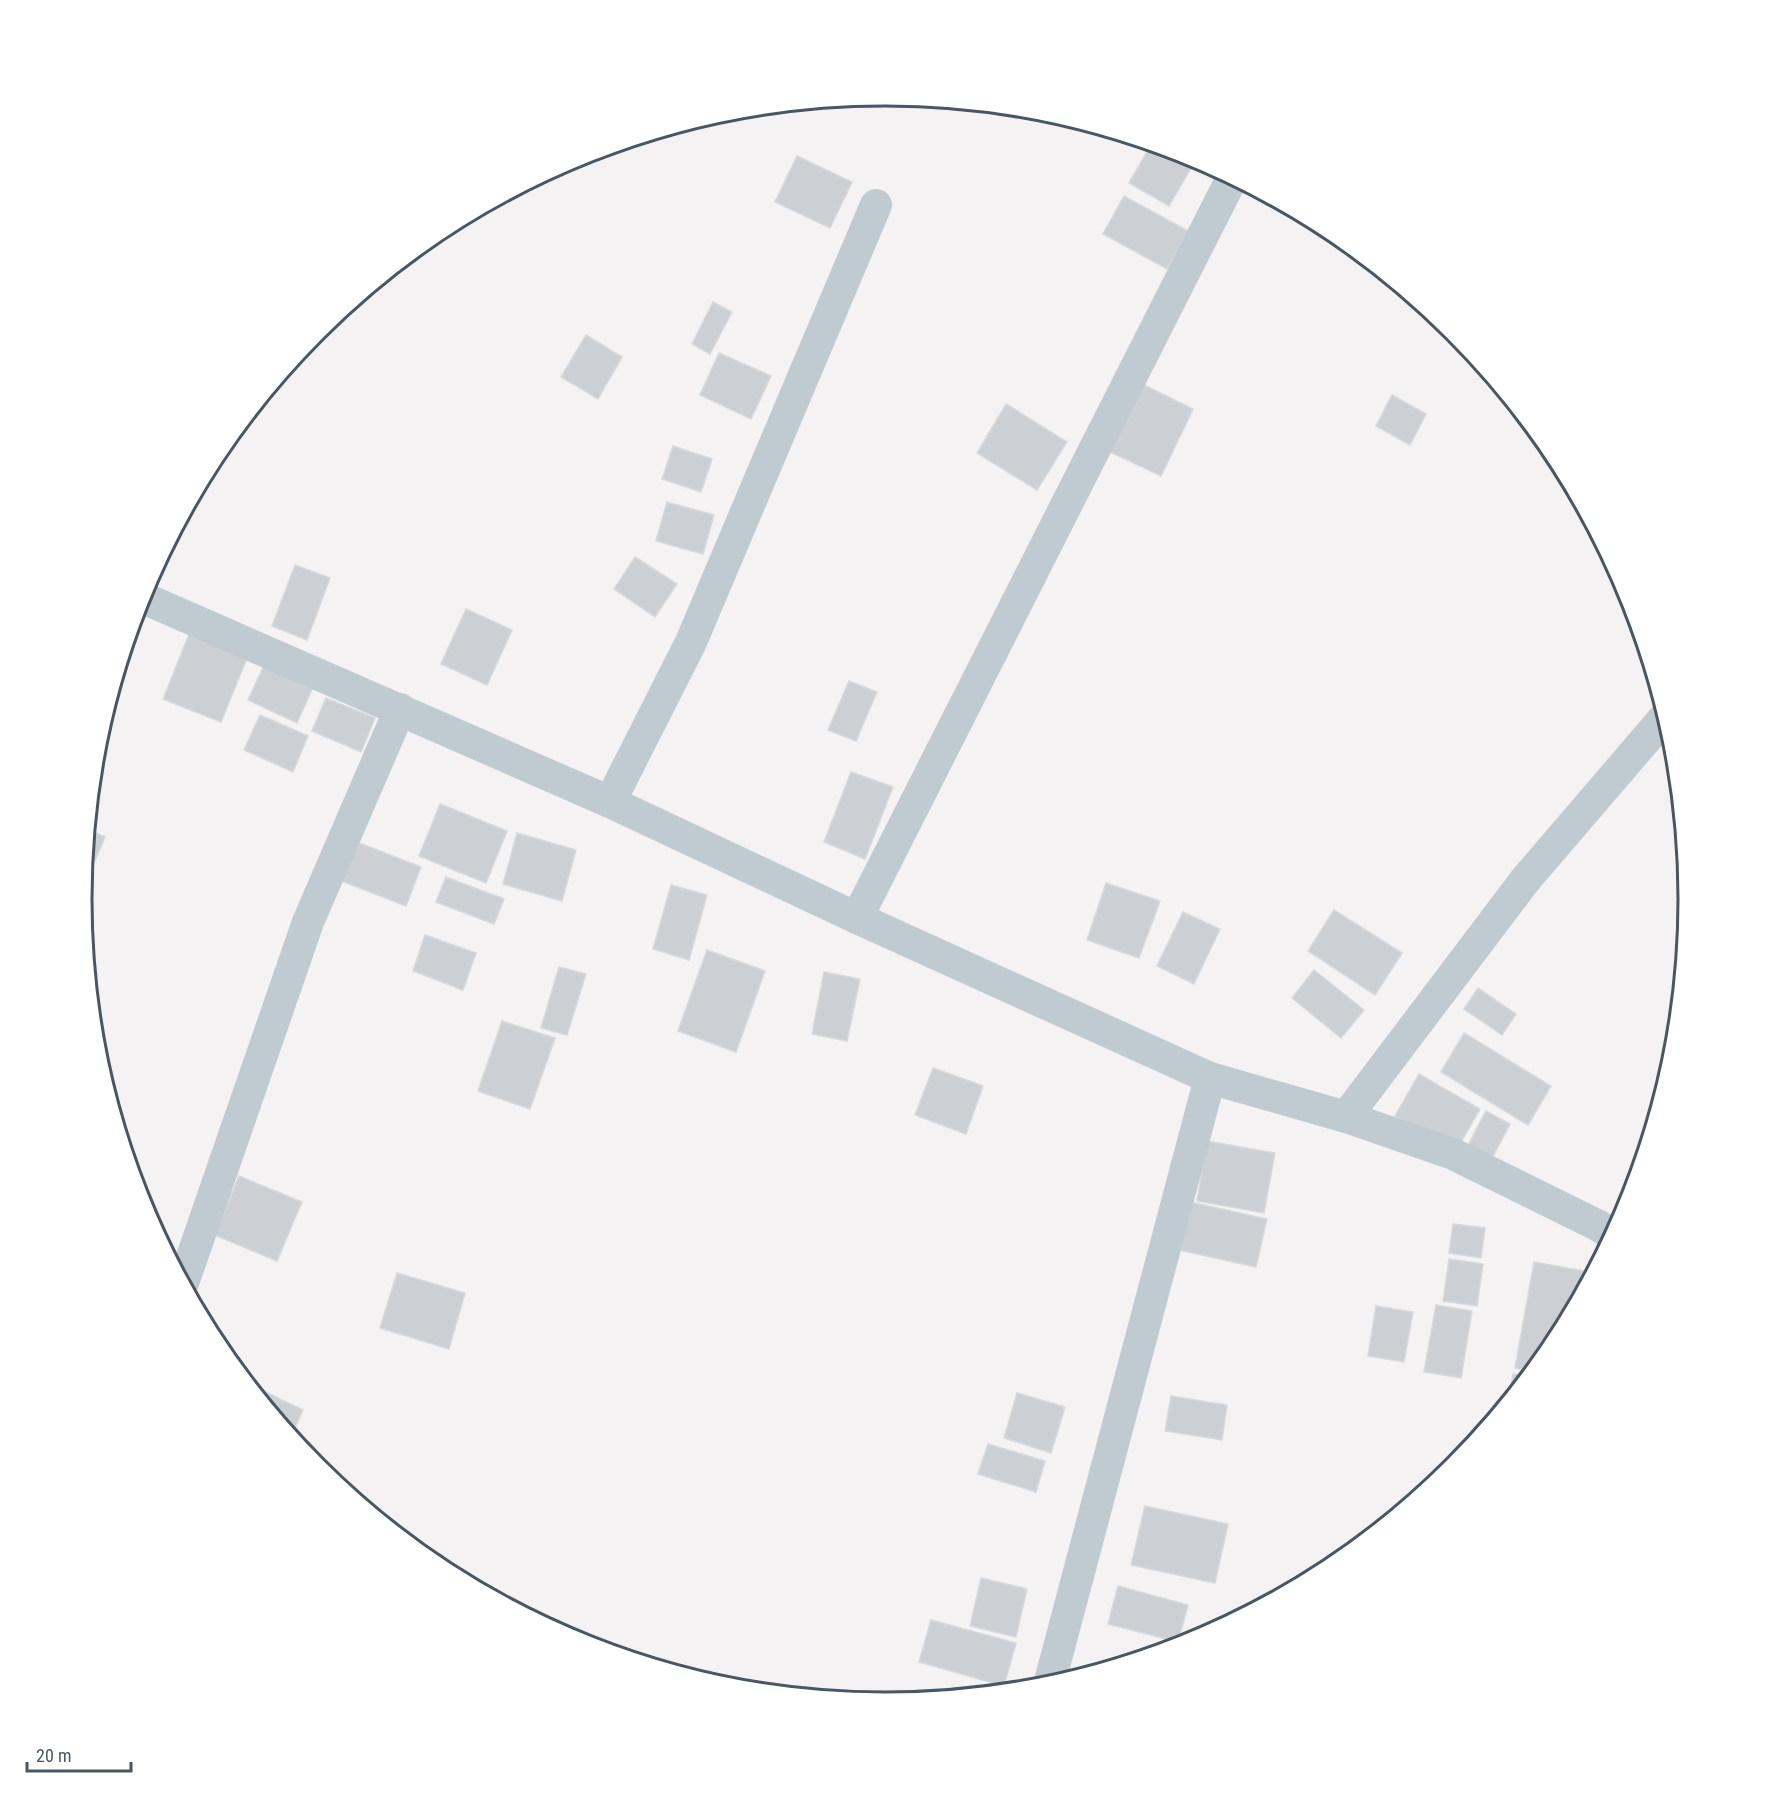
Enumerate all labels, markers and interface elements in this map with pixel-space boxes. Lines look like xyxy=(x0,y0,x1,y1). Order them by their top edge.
scale bar xyxy=(27,1735,130,1773)
text: 20 m xyxy=(36,1745,71,1766)

